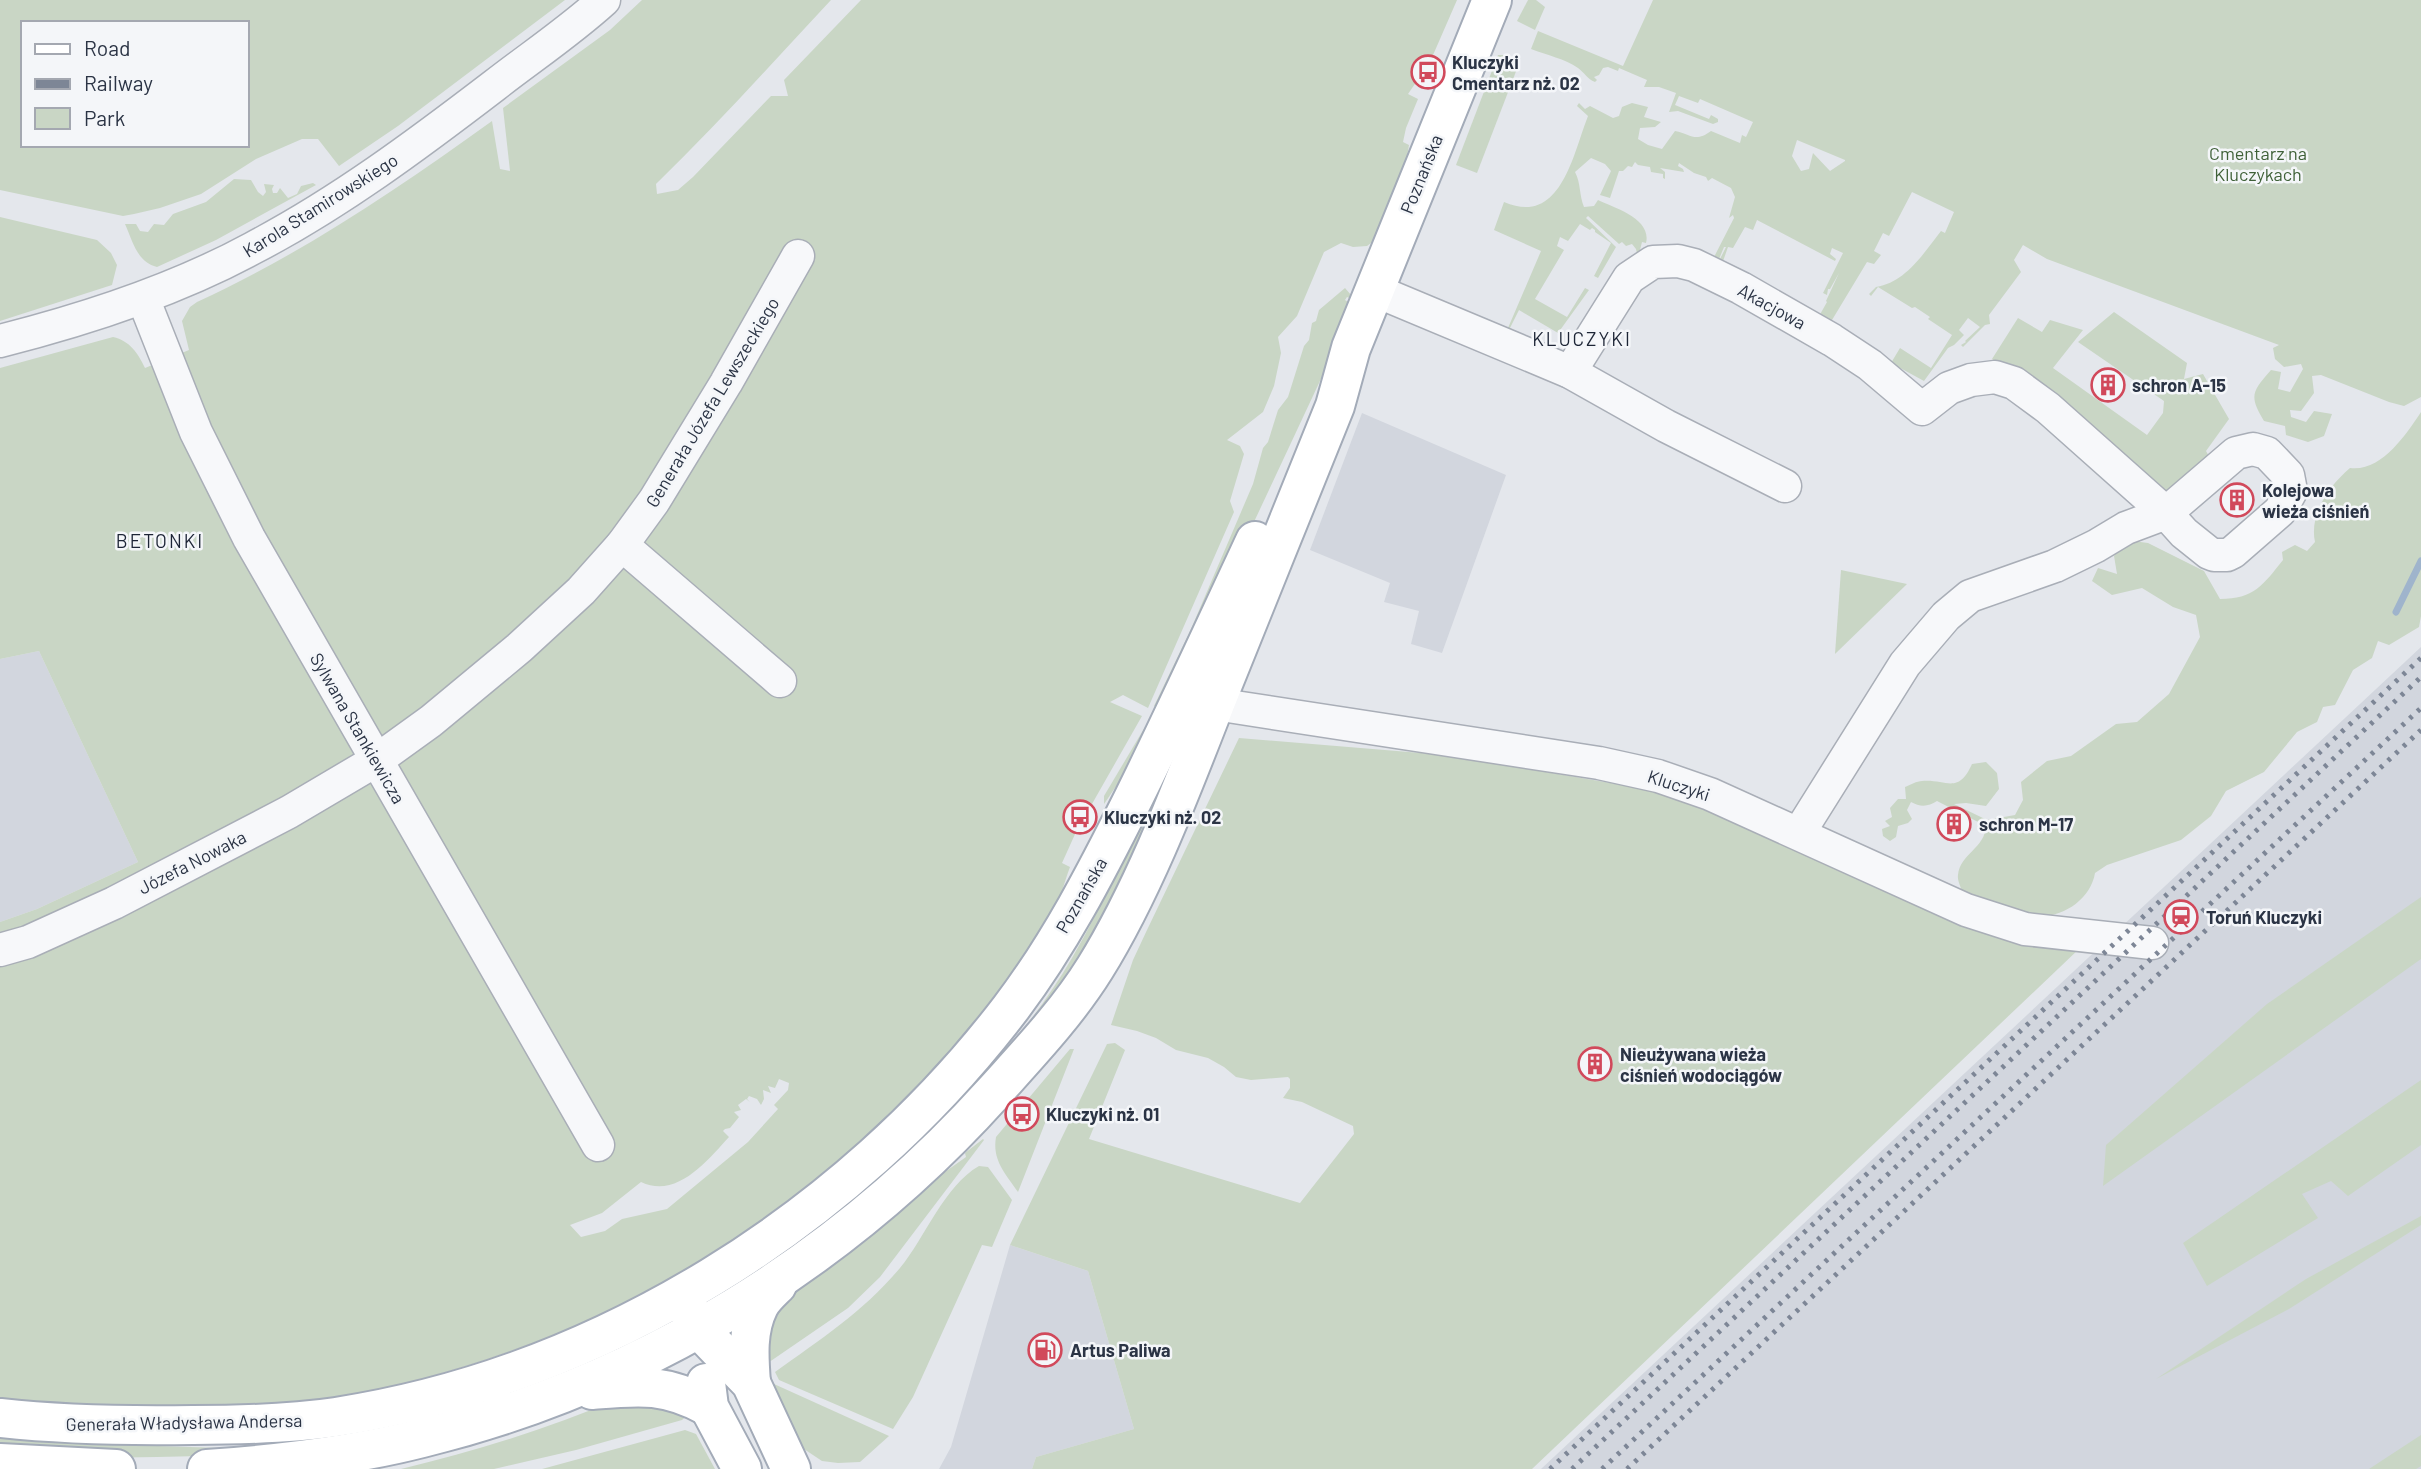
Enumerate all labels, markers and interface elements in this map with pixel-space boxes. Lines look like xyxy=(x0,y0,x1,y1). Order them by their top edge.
legend xyxy=(21,21,248,147)
text: Road xyxy=(84,35,130,60)
place label: Kluczyki Cmentarz nż. 02 xyxy=(1452,51,1580,94)
bus stop icon: Kluczyki Cmentarz nż. 02 xyxy=(1409,53,1447,91)
text: Railway xyxy=(84,70,153,95)
text: Park xyxy=(84,105,125,130)
street label: Poznańska xyxy=(1395,131,1447,217)
park label: Cmentarz na Kluczykach xyxy=(2209,142,2307,185)
street label: Karola Stamirowskiego xyxy=(238,148,402,262)
street label: Akacjowa xyxy=(1734,278,1810,334)
street label: Generała Józefa Lewszeckiego xyxy=(640,293,784,511)
district label: KLUCZYKI xyxy=(1532,327,1632,350)
building icon: schron A-15 xyxy=(2089,366,2127,404)
place label: schron A-15 xyxy=(2132,374,2226,396)
place label: Kolejowa wieża ciśnień xyxy=(2262,479,2369,522)
building icon: Kolejowa wieża ciśnień xyxy=(2218,481,2256,519)
district label: BETONKI xyxy=(116,529,204,552)
street label: Sylwana Stankiewicza xyxy=(306,649,410,807)
street label: Kluczyki xyxy=(1645,765,1713,805)
bus stop icon: Kluczyki nż. 02 xyxy=(1061,798,1099,836)
building icon: schron M-17 xyxy=(1935,805,1973,843)
place label: Kluczyki nż. 02 xyxy=(1104,806,1221,828)
place label: schron M-17 xyxy=(1979,813,2073,835)
street label: Józefa Nowaka xyxy=(134,825,250,899)
street label: Poznańska xyxy=(1051,853,1111,937)
station icon: Toruń Kluczyki xyxy=(2162,898,2200,936)
place label: Toruń Kluczyki xyxy=(2206,906,2322,928)
place label: Nieużywana wieża ciśnień wodociągów xyxy=(1620,1043,1782,1086)
building icon: Nieużywana wieża ciśnień wodociągów xyxy=(1576,1045,1614,1083)
bus stop icon: Kluczyki nż. 01 xyxy=(1003,1095,1041,1133)
place label: Kluczyki nż. 01 xyxy=(1046,1103,1159,1125)
fuel station icon: Artus Paliwa xyxy=(1026,1331,1064,1369)
place label: Artus Paliwa xyxy=(1070,1339,1171,1361)
street label: Generała Władysława Andersa xyxy=(65,1409,303,1435)

